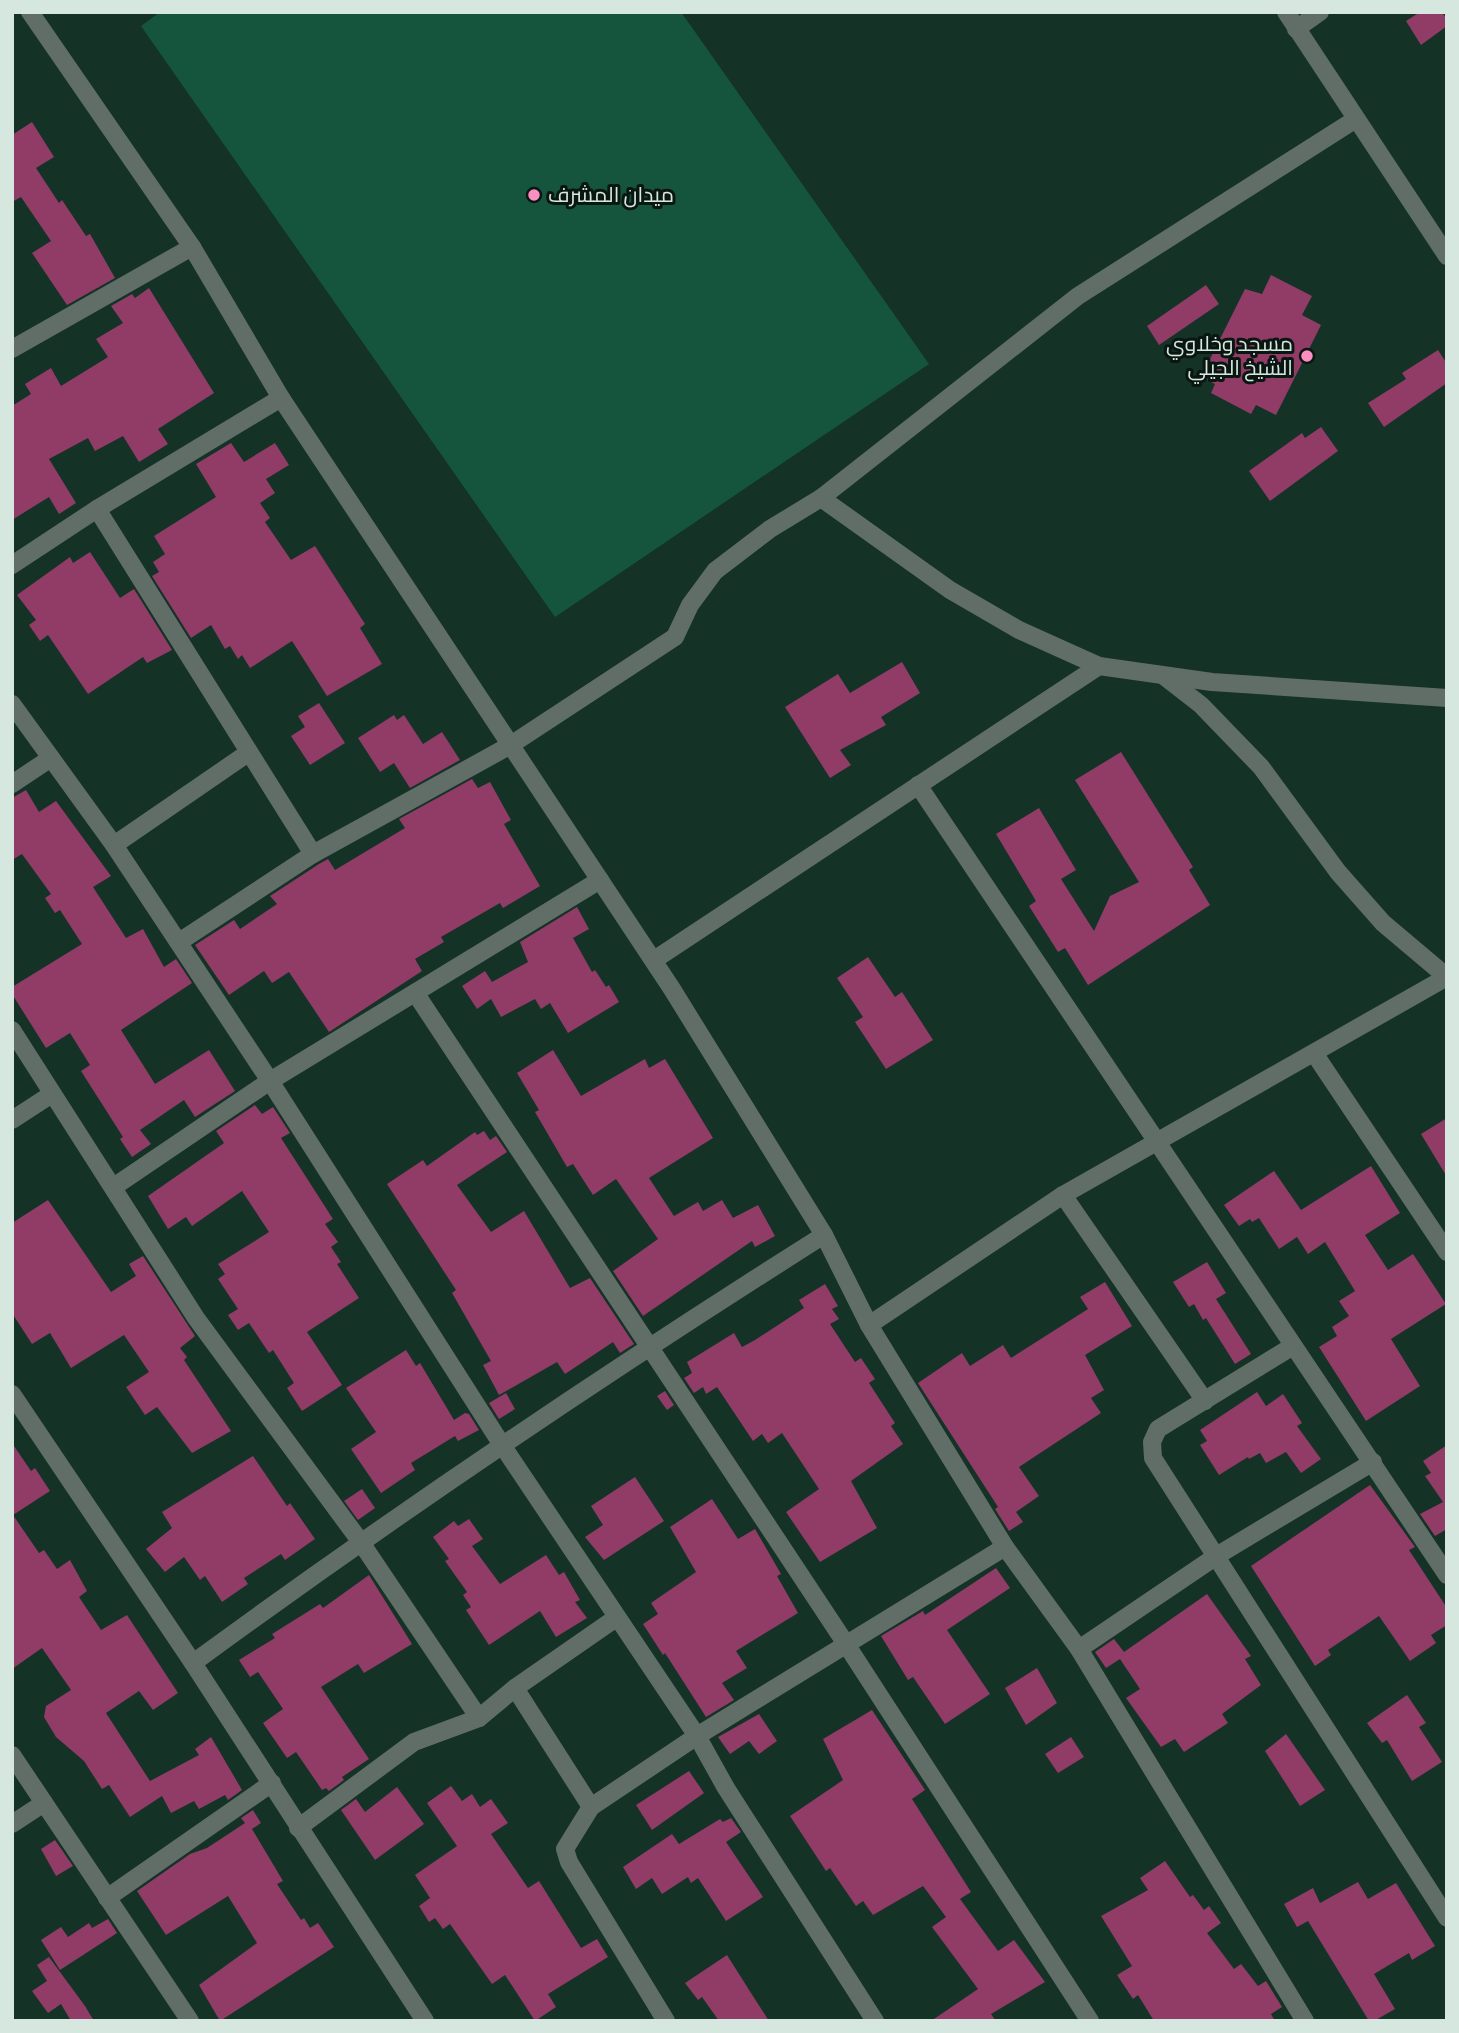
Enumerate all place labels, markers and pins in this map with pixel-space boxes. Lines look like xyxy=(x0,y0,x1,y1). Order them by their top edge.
place label: ميدان المشرف xyxy=(548,180,674,210)
marker: ميدان المشرف xyxy=(526,187,542,203)
place label: مسجد وخلاوي الشيخ الجيلي xyxy=(1166,329,1293,384)
marker: مسجد وخلاوي الشيخ الجيلي xyxy=(1299,348,1315,364)

